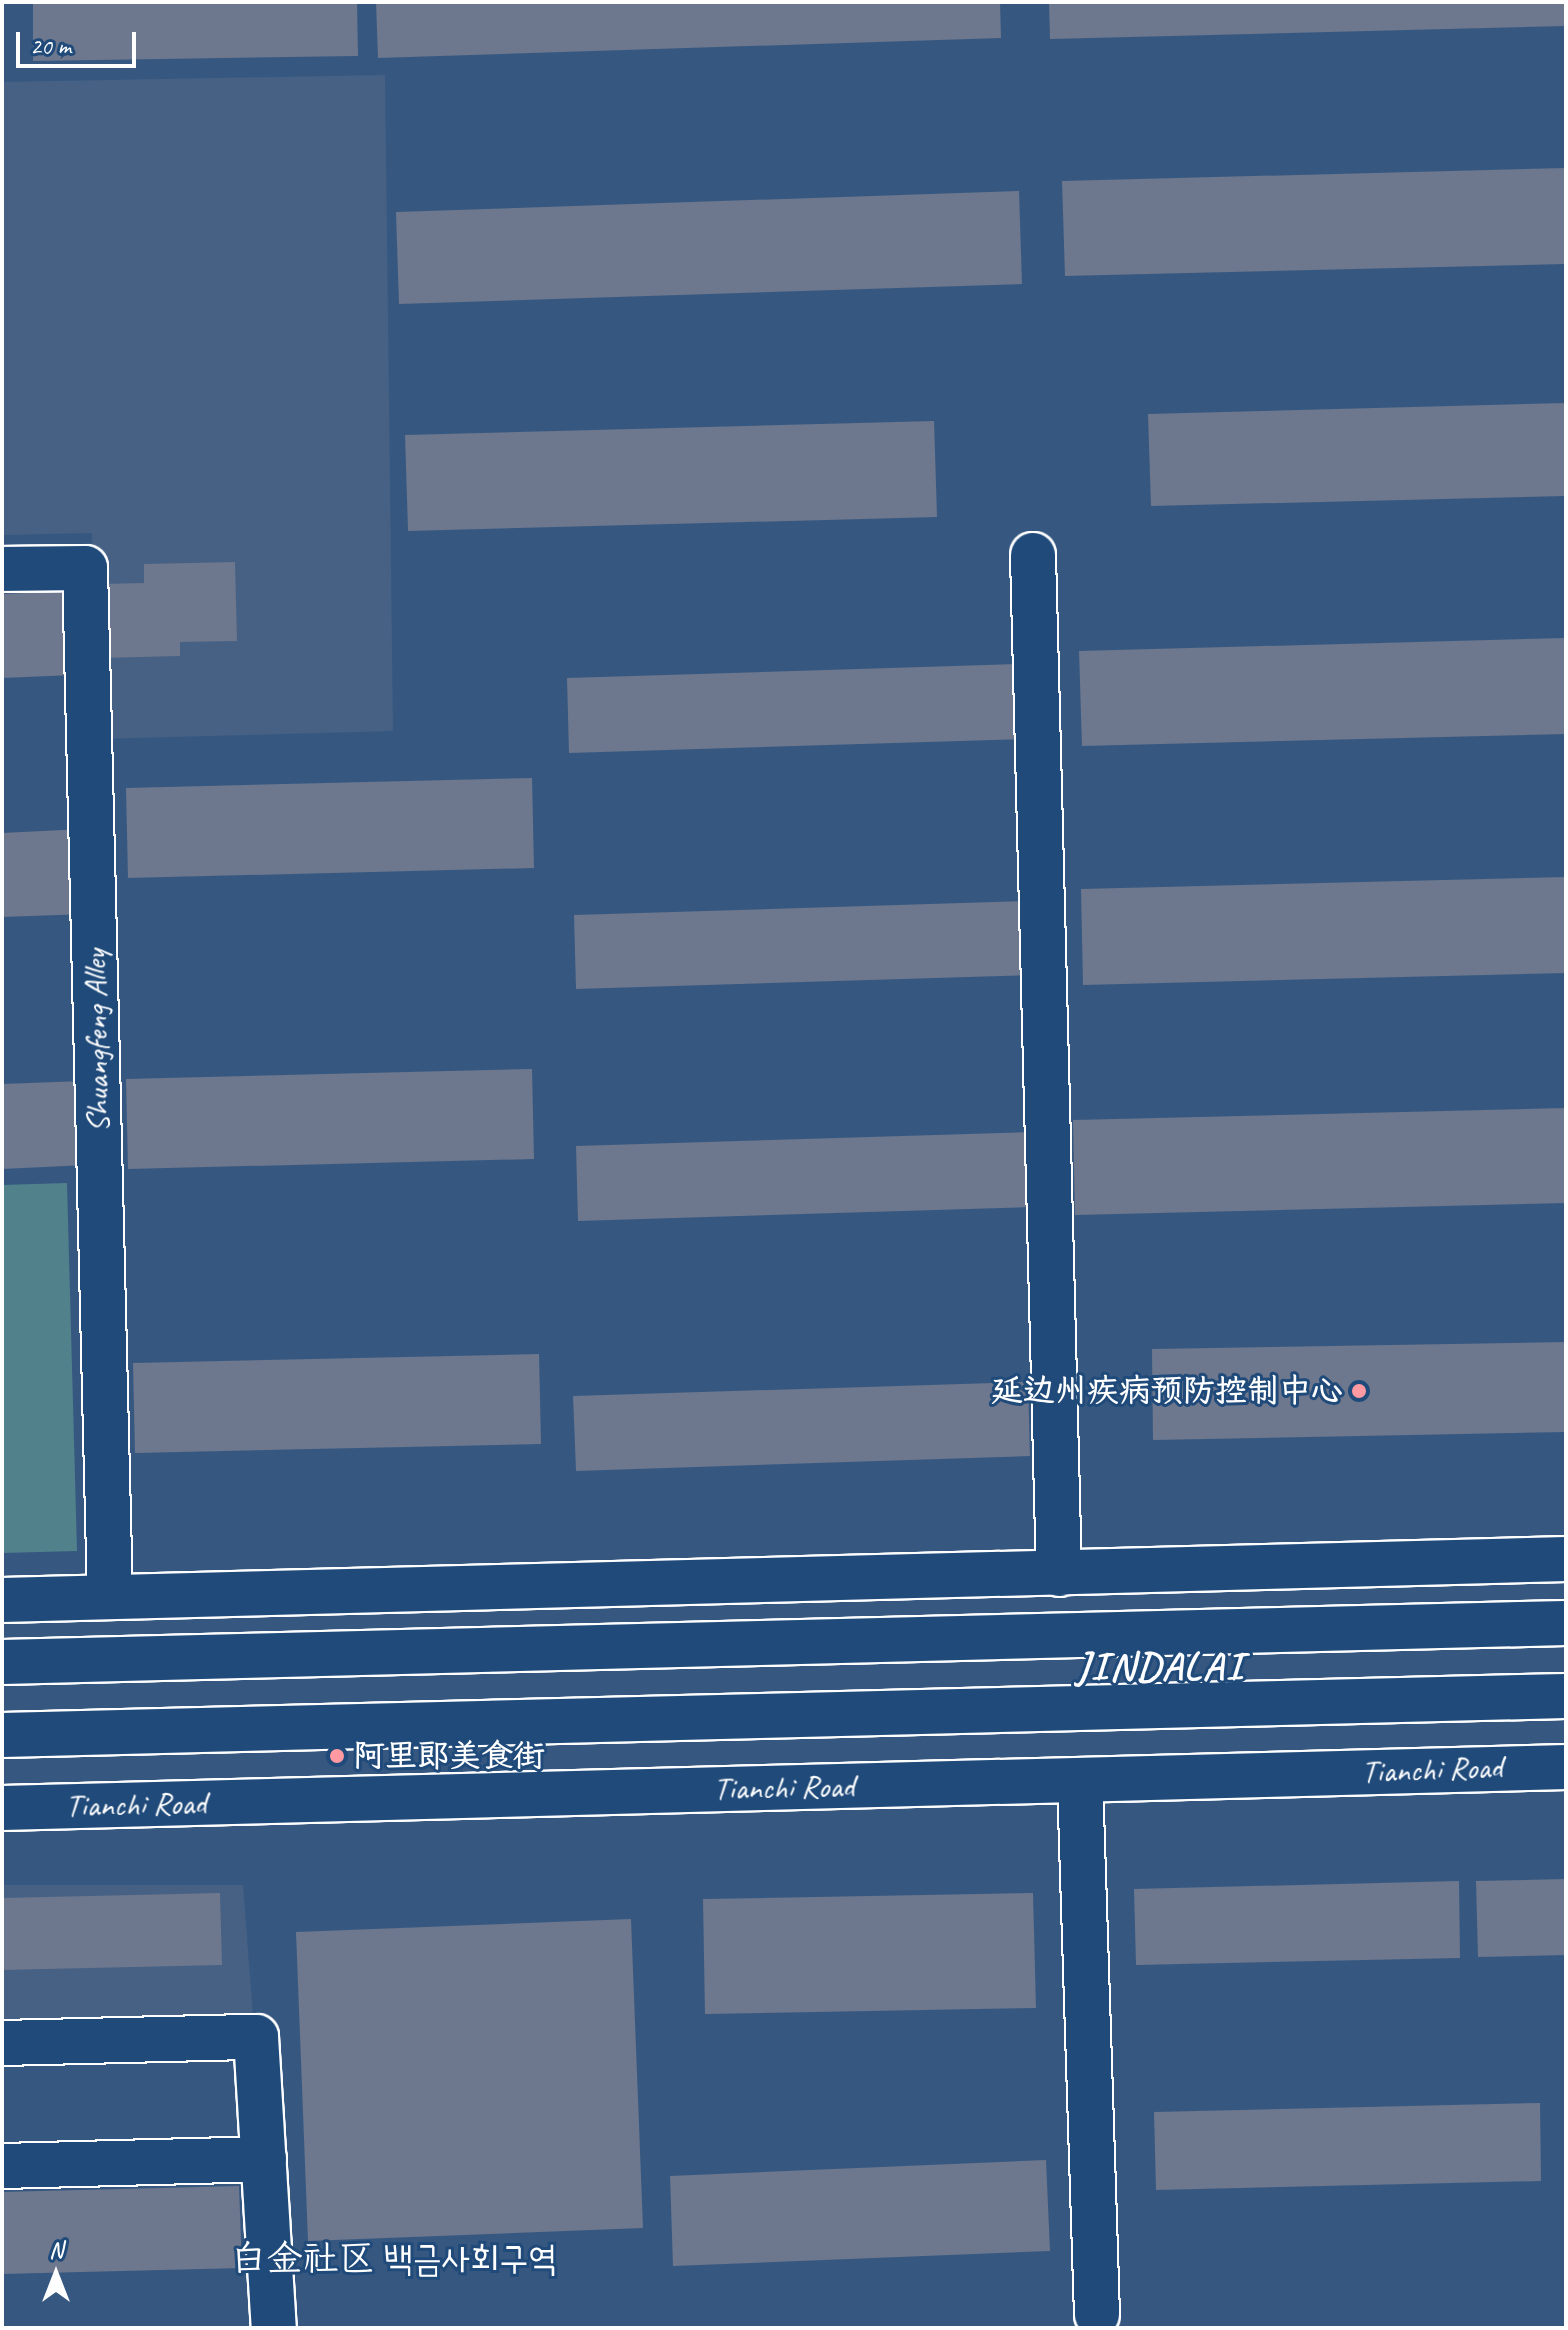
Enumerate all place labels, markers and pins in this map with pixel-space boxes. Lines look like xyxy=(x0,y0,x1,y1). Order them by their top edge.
place label: 延边州疾病预防控制中心 xyxy=(991,1372,1343,1410)
marker: 延边州疾病预防控制中心 xyxy=(1350,1382,1368,1400)
place label: 阿里郎美食街 xyxy=(353,1737,545,1775)
marker: 阿里郎美食街 xyxy=(328,1747,346,1765)

